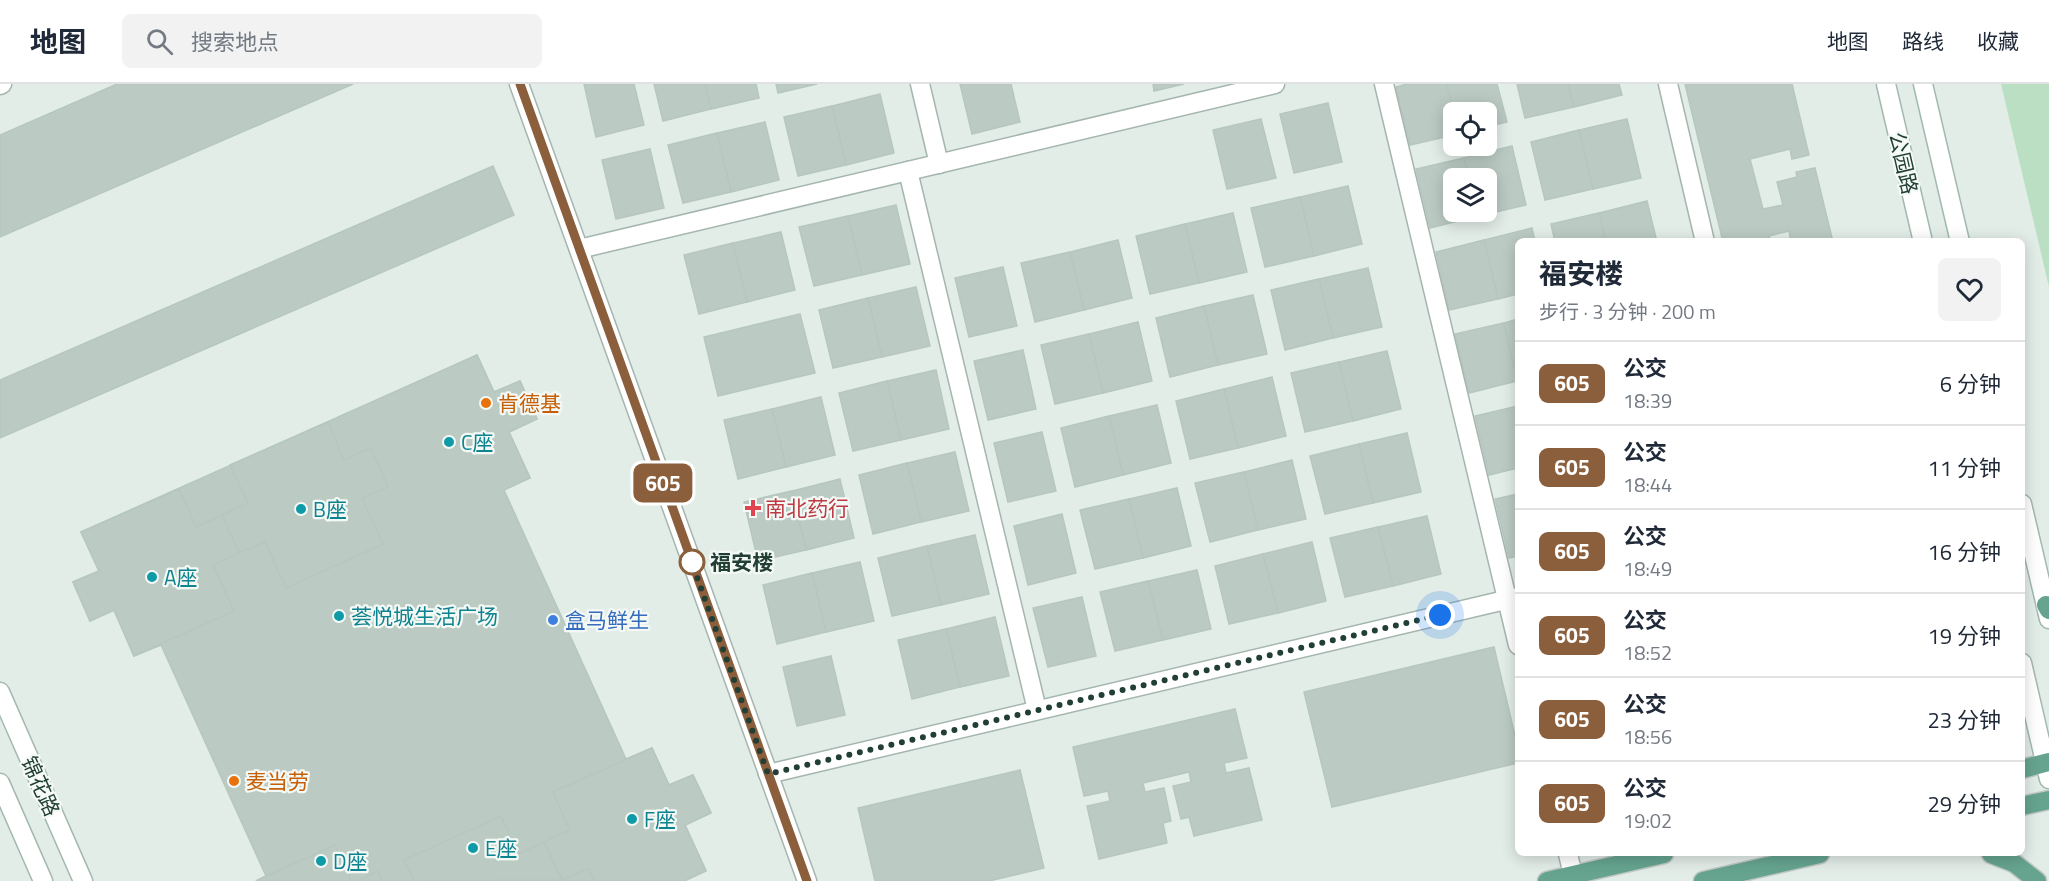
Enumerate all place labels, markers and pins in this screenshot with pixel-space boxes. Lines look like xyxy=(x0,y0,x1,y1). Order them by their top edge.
place label: 肯德基 xyxy=(498,387,561,419)
marker: 肯德基 xyxy=(479,396,493,410)
place label: C座 xyxy=(461,426,493,458)
marker: C座 xyxy=(442,435,456,449)
place label: 南北药行 xyxy=(765,492,849,524)
place label: B座 xyxy=(313,493,347,525)
marker: 南北药行 xyxy=(746,501,760,515)
marker: B座 xyxy=(294,502,308,516)
place label: 福安楼 xyxy=(710,546,773,578)
marker: 福安楼 xyxy=(679,549,705,575)
place label: A座 xyxy=(164,561,198,593)
marker: A座 xyxy=(145,570,159,584)
place label: 荟悦城生活广场 xyxy=(351,600,498,632)
place label: 盒马鲜生 xyxy=(565,604,649,636)
marker: 荟悦城生活广场 xyxy=(332,609,346,623)
marker: 盒马鲜生 xyxy=(546,613,560,627)
place label: 麦当劳 xyxy=(246,765,309,797)
marker: 麦当劳 xyxy=(227,774,241,788)
place label: F座 xyxy=(644,803,676,835)
marker: F座 xyxy=(625,812,639,826)
place label: E座 xyxy=(485,832,518,864)
marker: E座 xyxy=(466,841,480,855)
place label: D座 xyxy=(333,845,368,877)
marker: D座 xyxy=(314,854,328,868)

